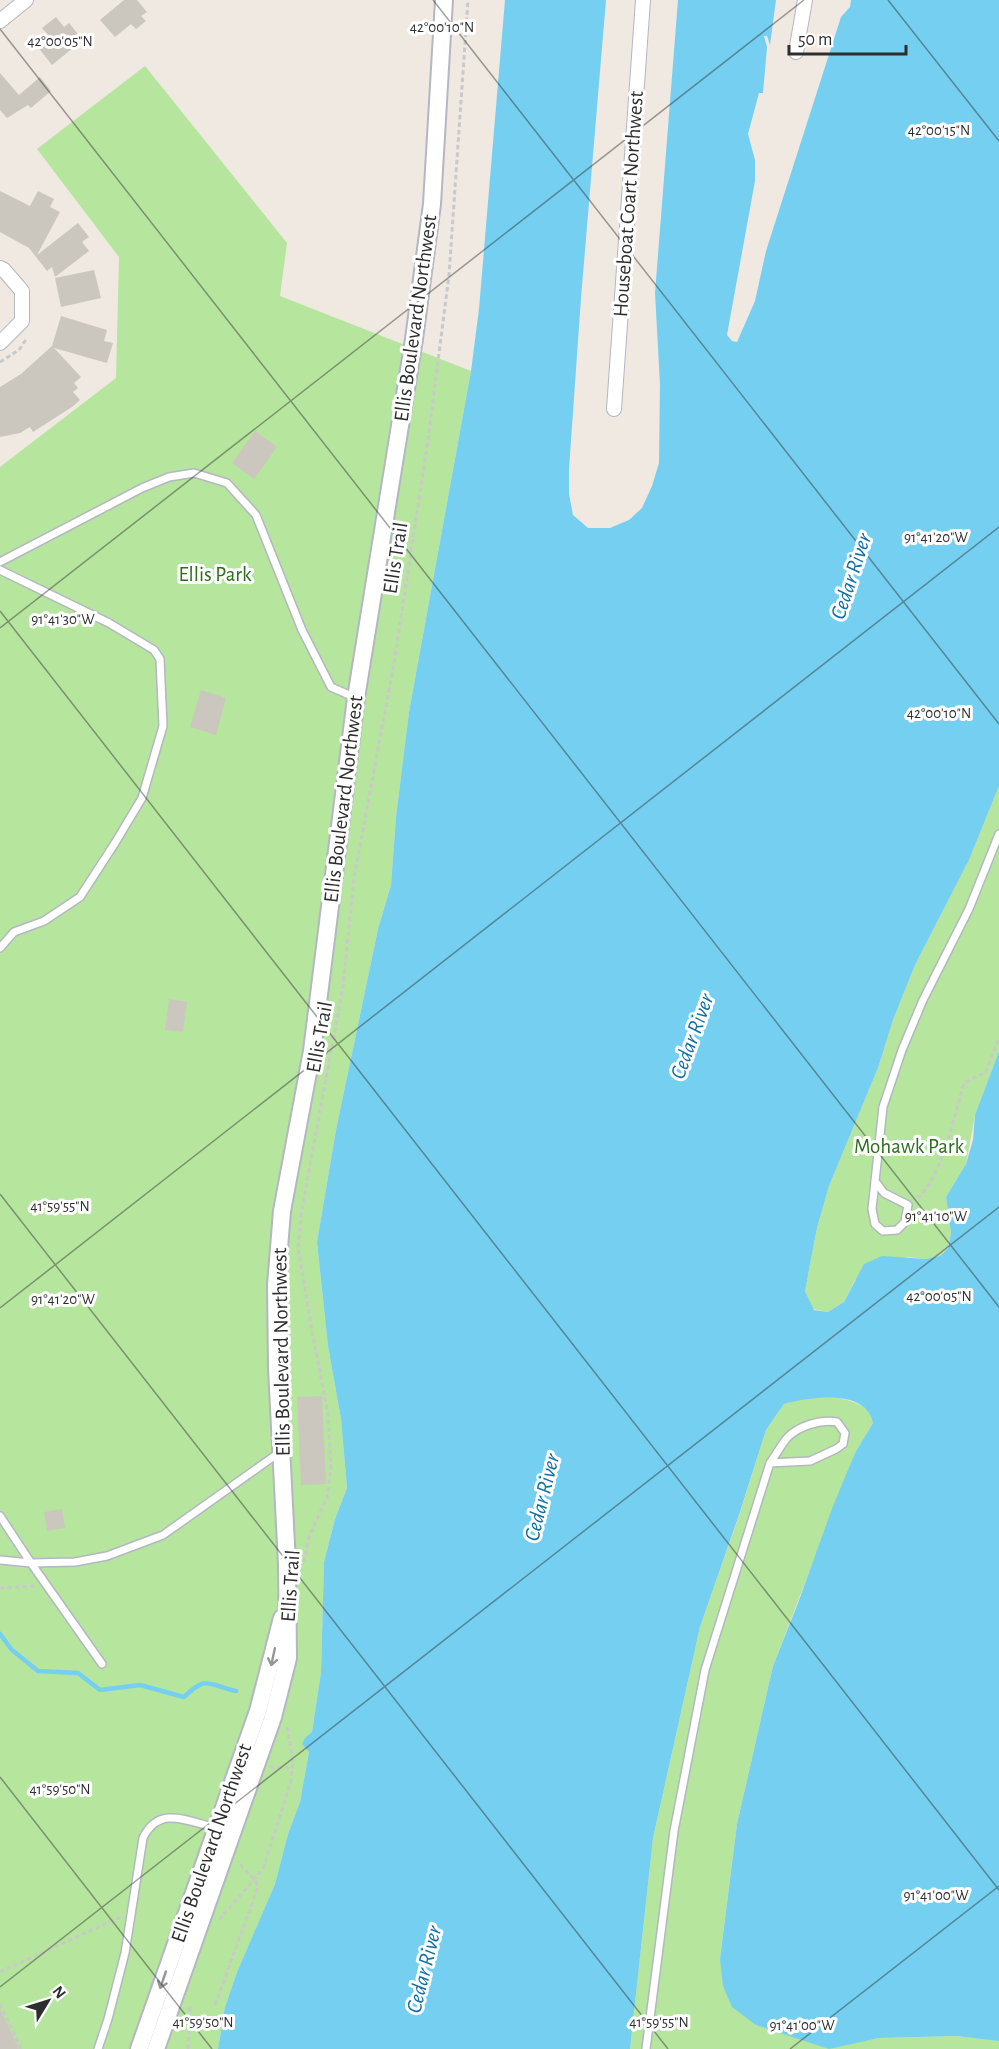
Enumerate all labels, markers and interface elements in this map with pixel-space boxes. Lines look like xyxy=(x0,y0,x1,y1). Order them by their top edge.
scale bar xyxy=(789,18,906,56)
text: 42°00'10"N xyxy=(410,20,474,35)
text: 50 m xyxy=(798,31,832,49)
text: 42°00'05"N xyxy=(27,34,93,49)
street label: Houseboat Coart Northwest xyxy=(610,90,647,318)
text: 42°00'15"N xyxy=(908,123,970,138)
street label: Ellis Boulevard Northwest xyxy=(391,213,440,423)
street label: Ellis Trail xyxy=(379,521,412,595)
water label: Cedar River xyxy=(827,530,875,622)
text: 91°41'20"W xyxy=(904,530,969,545)
park label: Ellis Park xyxy=(178,564,252,585)
text: 91°41'30"W xyxy=(31,612,95,627)
street label: Ellis Boulevard Northwest xyxy=(320,694,367,904)
text: 42°00'10"N xyxy=(907,706,971,721)
water label: Cedar River xyxy=(666,990,718,1082)
street label: Ellis Trail xyxy=(303,1000,336,1075)
park label: Mohawk Park xyxy=(854,1136,965,1157)
text: 41°59'55"N xyxy=(30,1199,90,1214)
text: 91°41'10"W xyxy=(905,1209,968,1224)
street label: Ellis Boulevard Northwest xyxy=(269,1247,294,1457)
text: 42°00'05"N xyxy=(906,1289,972,1304)
text: 91°41'20"W xyxy=(31,1292,96,1307)
water label: Cedar River xyxy=(521,1451,564,1543)
street label: Ellis Trail xyxy=(278,1549,303,1623)
one-way arrow xyxy=(267,1646,278,1666)
street label: Ellis Boulevard Northwest xyxy=(168,1741,256,1945)
text: 41°59'50"N xyxy=(29,1782,91,1797)
text: 91°41'00"W xyxy=(903,1888,969,1903)
water label: Cedar River xyxy=(403,1923,446,2015)
one-way arrow xyxy=(157,1970,168,1989)
north arrow xyxy=(18,1971,78,2031)
text: N xyxy=(49,1983,69,2002)
text: 41°59'50"N xyxy=(172,2015,234,2030)
text: 41°59'55"N xyxy=(629,2015,689,2030)
text: 91°41'00"W xyxy=(769,2018,835,2033)

